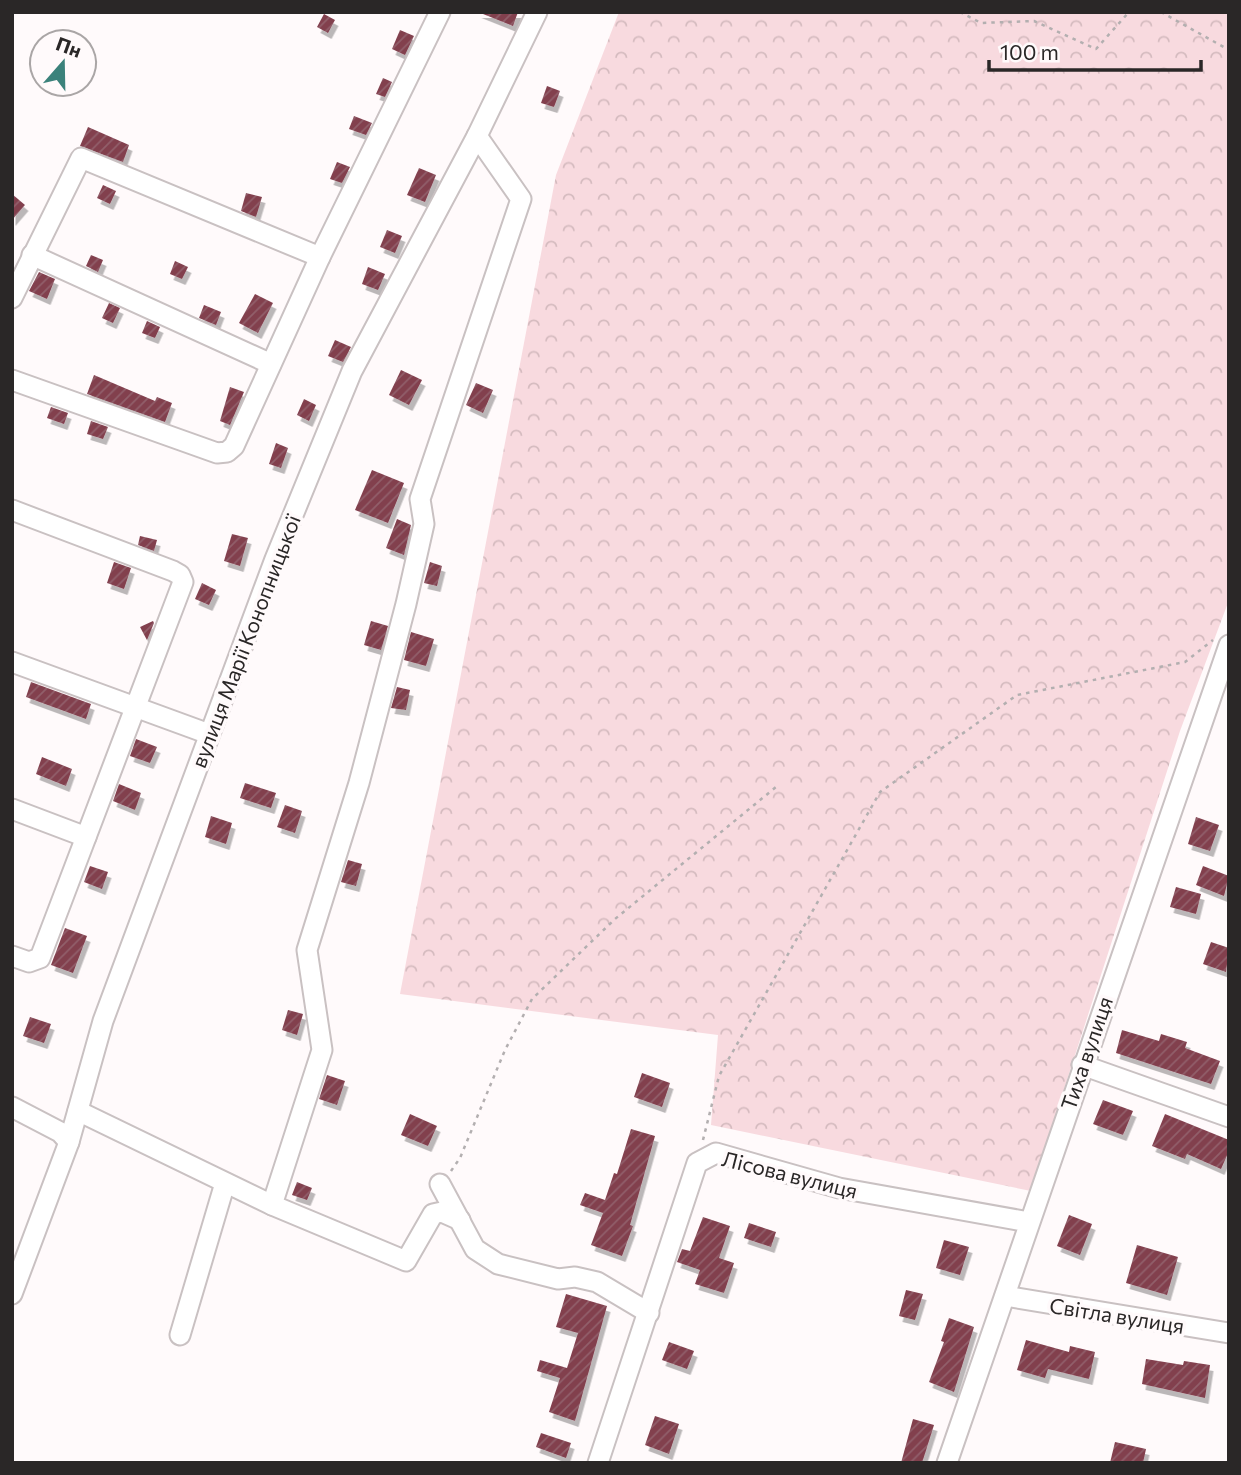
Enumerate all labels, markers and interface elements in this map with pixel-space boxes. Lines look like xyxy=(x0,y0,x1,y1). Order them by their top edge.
north arrow xyxy=(28,28,98,98)
scale bar xyxy=(989,28,1201,72)
text: Пн xyxy=(53,31,85,62)
text: 100 m xyxy=(1000,39,1059,64)
street label: вулиця Марії Конопницької xyxy=(185,510,305,771)
street label: Тиха вулиця xyxy=(1055,993,1117,1113)
street label: Лісова вулиця xyxy=(720,1145,860,1203)
street label: Світла вулиця xyxy=(1048,1292,1186,1338)

